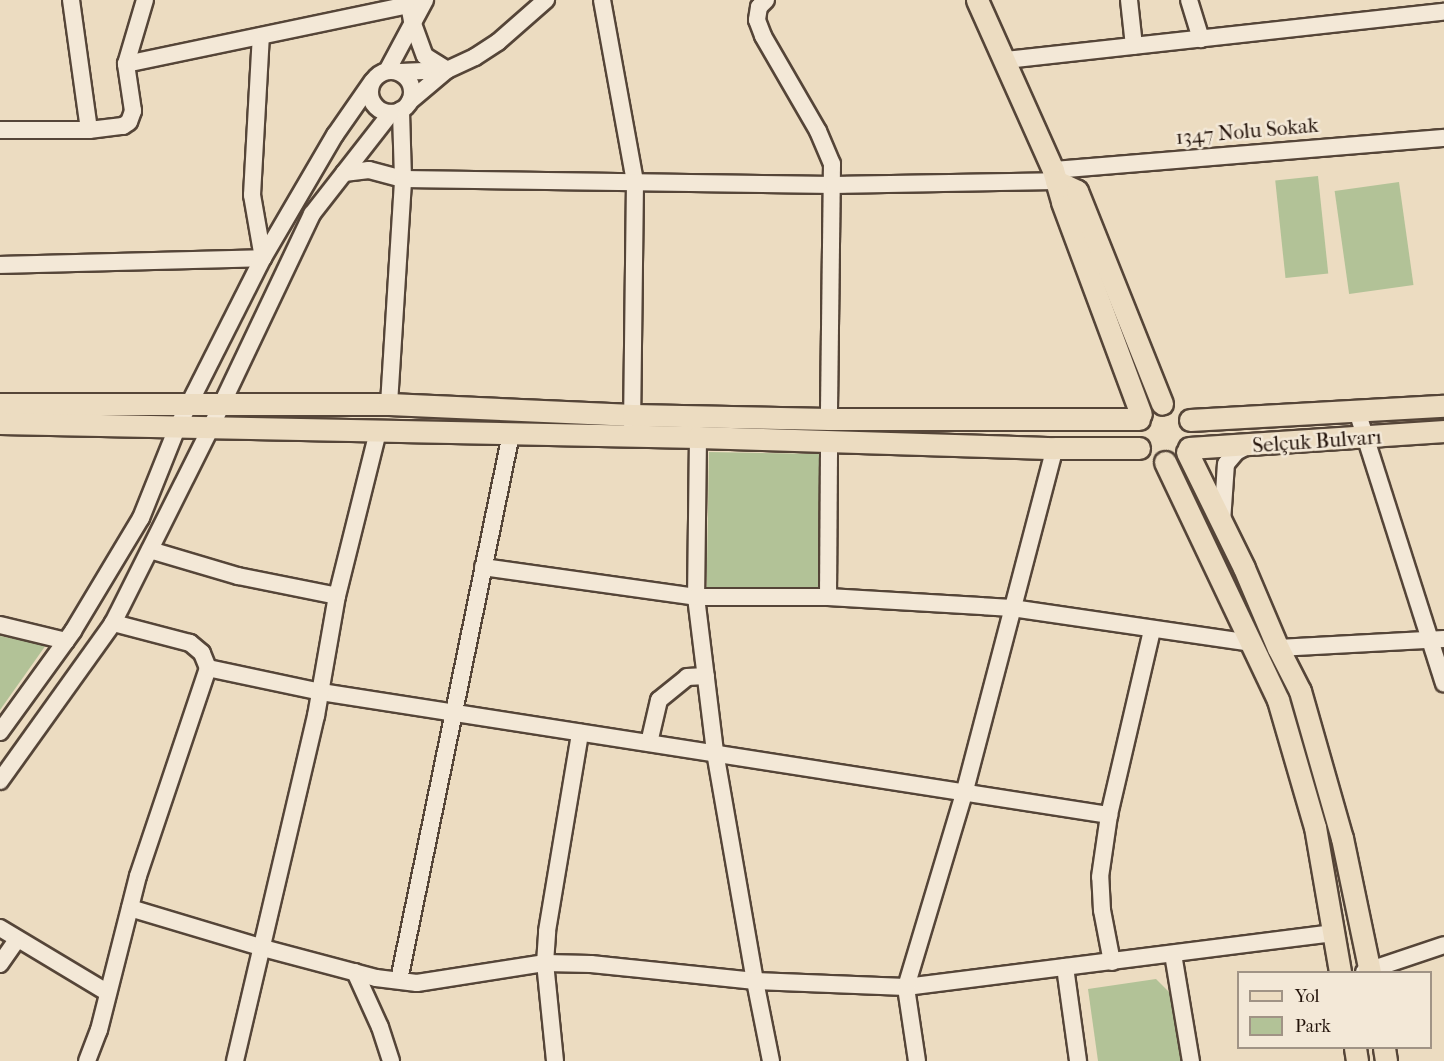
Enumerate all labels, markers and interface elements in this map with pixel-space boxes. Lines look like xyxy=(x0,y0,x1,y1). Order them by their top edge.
street label: 1347 Nolu Sokak xyxy=(1175,112,1319,150)
street label: Selçuk Bulvarı xyxy=(1252,424,1382,458)
legend xyxy=(1237,971,1432,1049)
text: Yol xyxy=(1295,986,1320,1007)
text: Park xyxy=(1295,1016,1331,1037)

